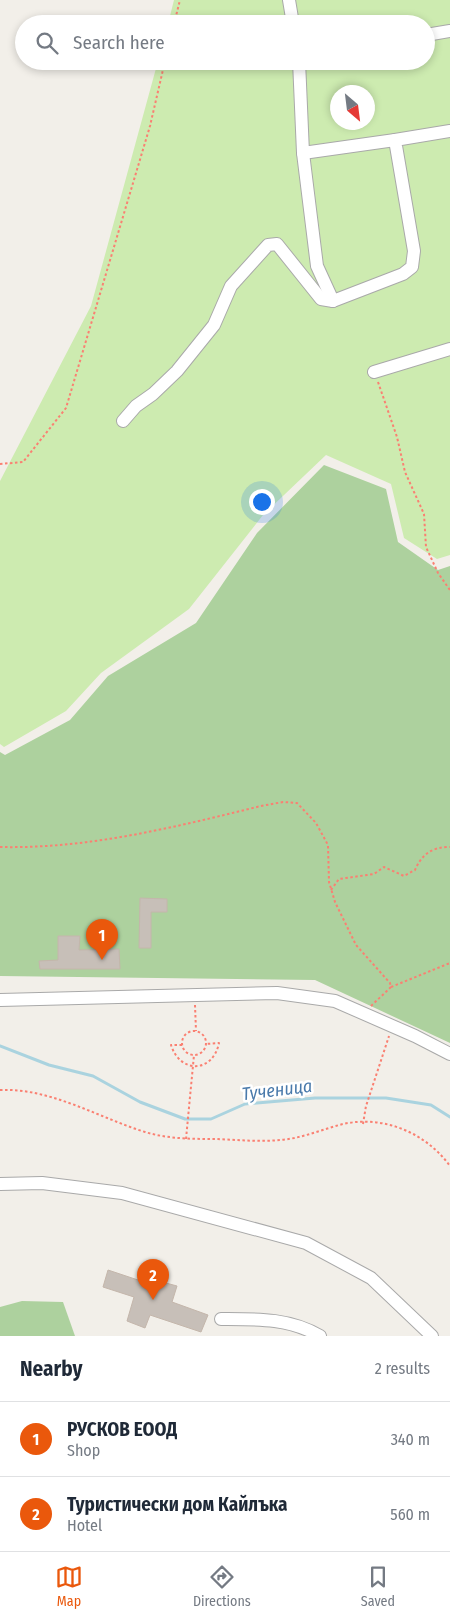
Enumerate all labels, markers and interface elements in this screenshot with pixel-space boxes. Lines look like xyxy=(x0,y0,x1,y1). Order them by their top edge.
search box xyxy=(15,15,435,70)
icon: search xyxy=(33,29,61,57)
text: Search here xyxy=(73,31,165,54)
north arrow xyxy=(330,85,375,130)
your location xyxy=(249,489,275,515)
pin: 1 xyxy=(86,919,118,960)
water label: Тученица xyxy=(241,1075,313,1105)
pin: 2 xyxy=(137,1259,169,1300)
text: Nearby xyxy=(20,1356,82,1382)
text: 2 results xyxy=(375,1359,430,1378)
text: РУСКОВ ЕООД xyxy=(67,1418,177,1441)
text: 1 xyxy=(33,1430,39,1449)
text: 340 m xyxy=(391,1430,430,1449)
text: Shop xyxy=(67,1441,100,1460)
text: Туристически дом Кайлъка xyxy=(67,1493,287,1516)
text: 2 xyxy=(32,1505,40,1524)
text: 560 m xyxy=(390,1505,430,1524)
text: Hotel xyxy=(67,1516,102,1535)
tab: Map xyxy=(55,1563,83,1610)
tab: Directions xyxy=(193,1563,251,1610)
tab: Saved xyxy=(361,1563,395,1610)

